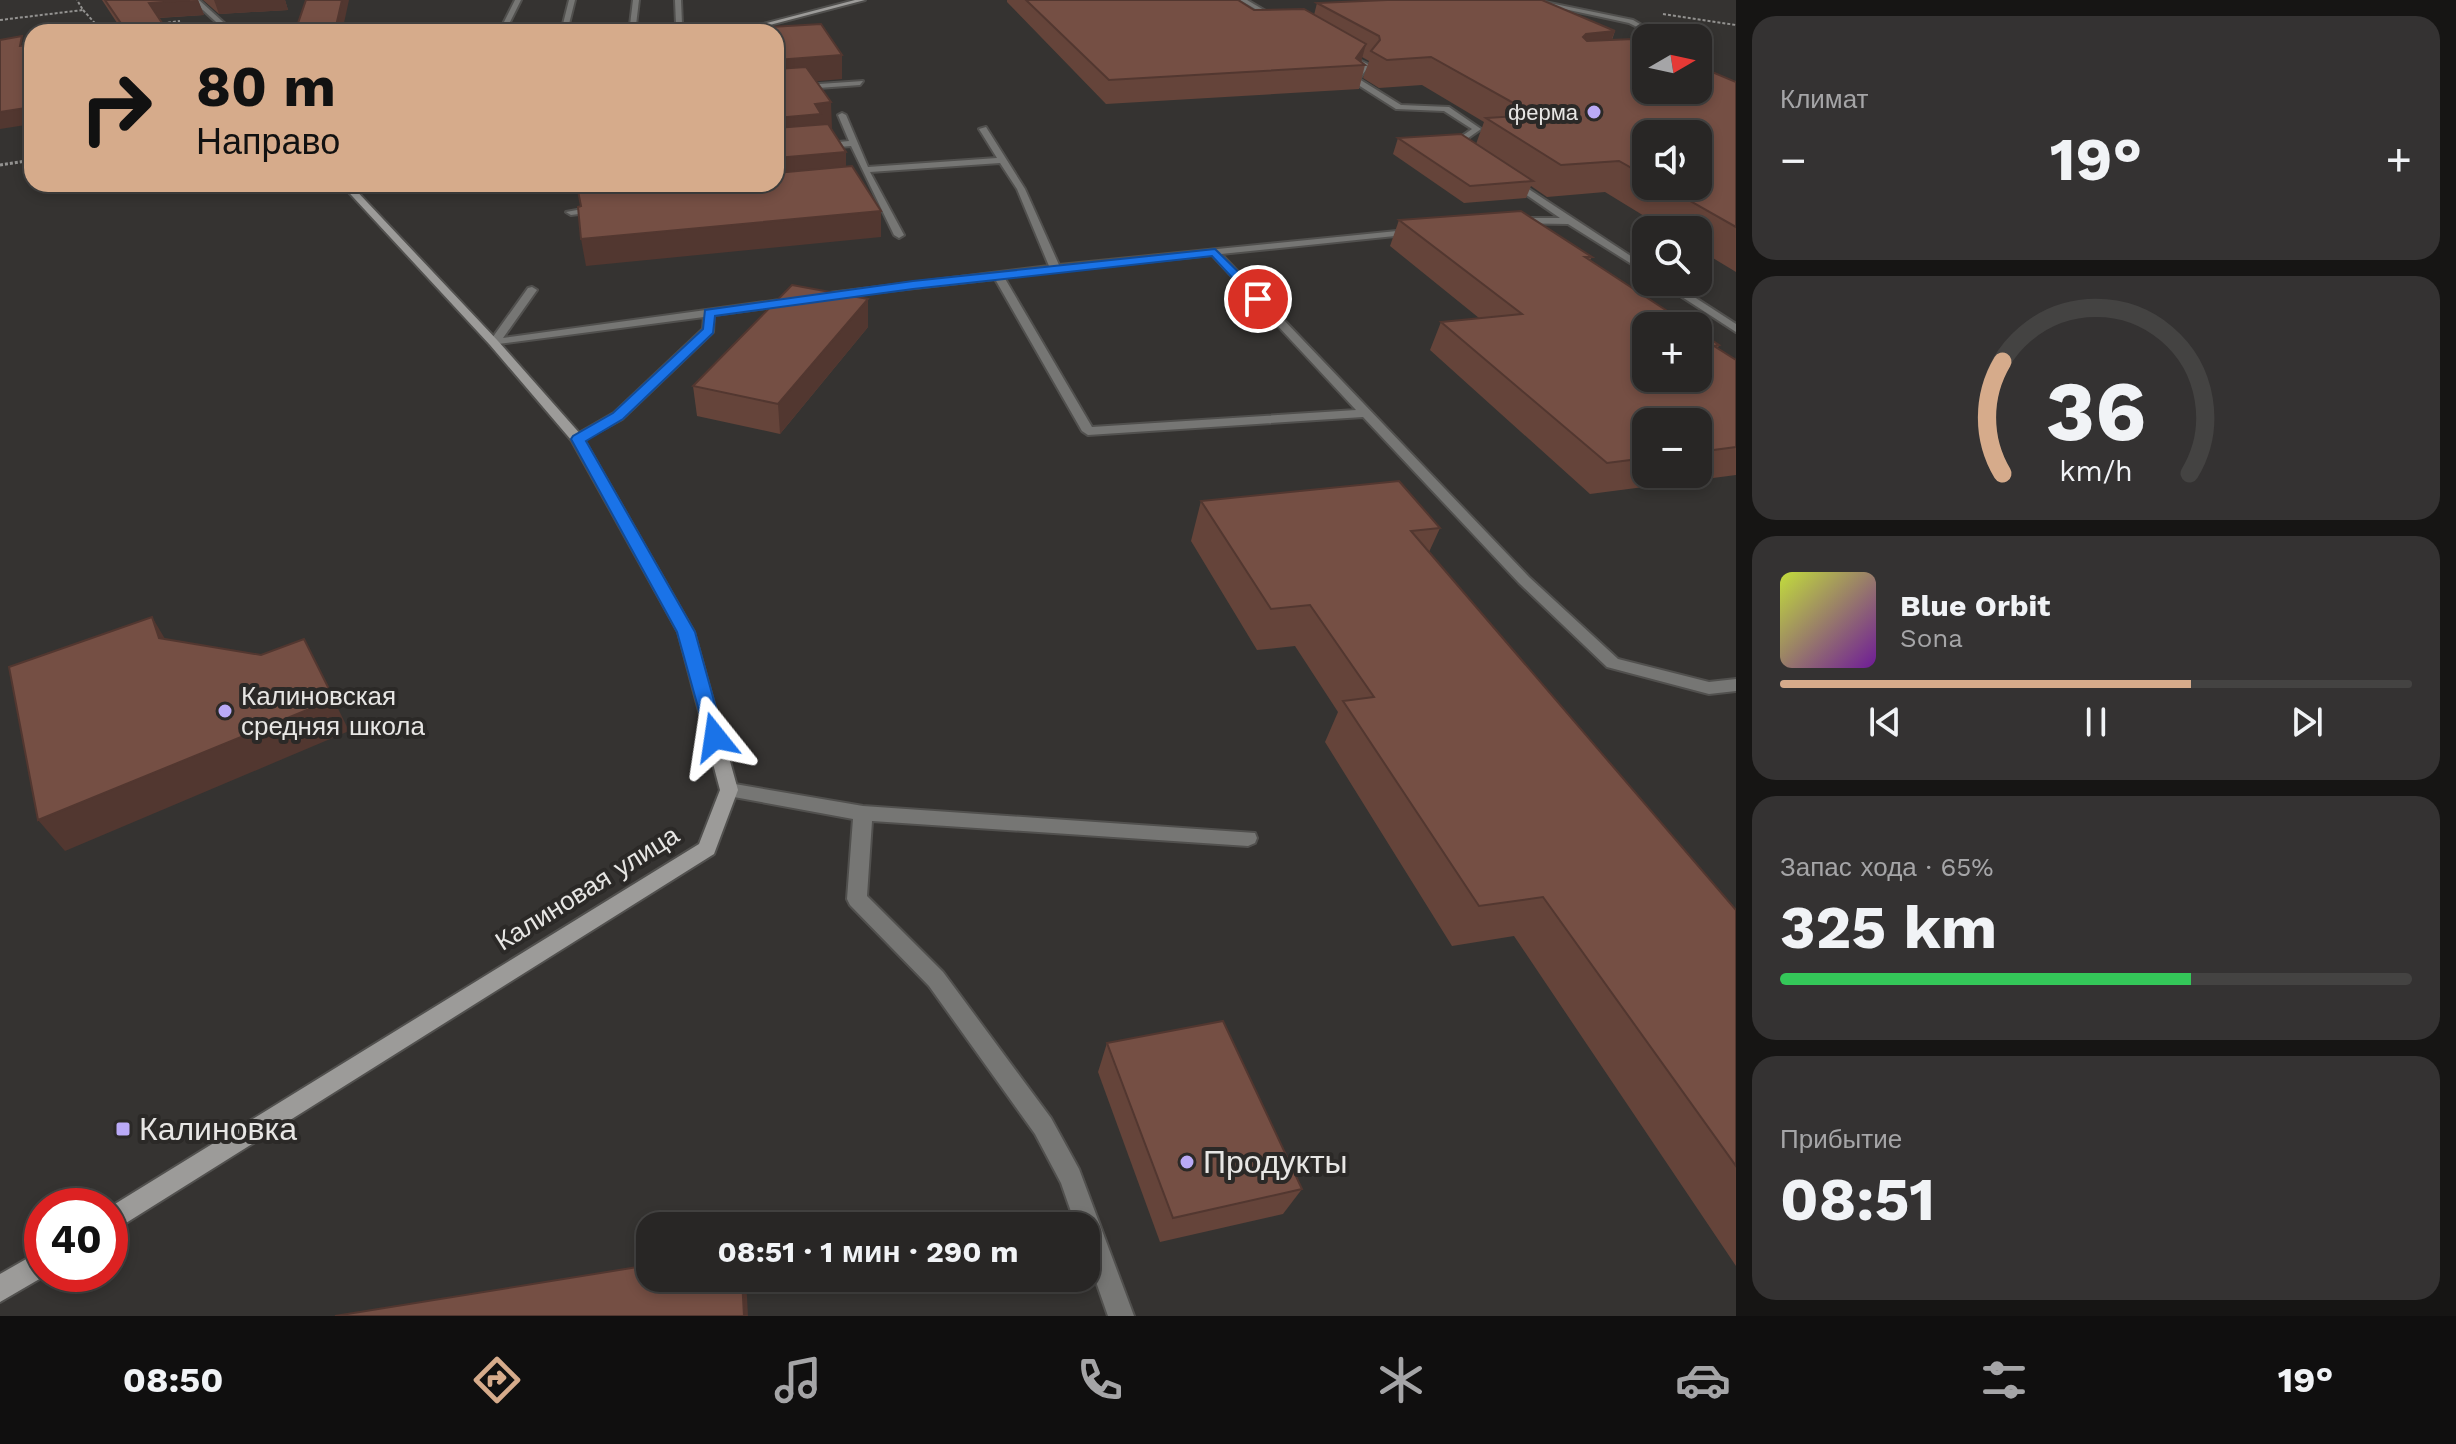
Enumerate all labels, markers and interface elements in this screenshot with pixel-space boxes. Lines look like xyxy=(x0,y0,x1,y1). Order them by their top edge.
north arrow xyxy=(1632,24,1712,104)
map controls xyxy=(1632,24,1712,488)
text: 80 m xyxy=(196,54,336,120)
icon: right xyxy=(64,56,168,160)
text: Климат xyxy=(1780,84,1869,114)
place label: ферма xyxy=(1508,100,1579,125)
marker: ферма xyxy=(1585,103,1603,121)
button: sound xyxy=(1632,120,1712,200)
text: Направо xyxy=(196,121,340,163)
text: 19° xyxy=(2050,124,2142,195)
text: − xyxy=(1780,134,1807,186)
text: + xyxy=(2385,134,2412,186)
button: search xyxy=(1632,216,1712,296)
pin xyxy=(1224,265,1292,333)
icon: arrive xyxy=(1236,277,1280,321)
button: + xyxy=(1632,312,1712,392)
text: 36 xyxy=(2046,363,2146,460)
button: − xyxy=(1632,408,1712,488)
text: km/h xyxy=(2059,454,2133,488)
text: Blue Orbit xyxy=(1900,588,2050,623)
text: Sona xyxy=(1900,623,1963,653)
place label: Калиновская средняя школа xyxy=(241,681,425,741)
position arrow xyxy=(673,695,757,779)
icon: previous xyxy=(1863,700,1907,744)
icon: pause xyxy=(2074,700,2118,744)
icon: next xyxy=(2285,700,2329,744)
marker: Калиновская средняя школа xyxy=(216,702,234,720)
street label: Калиновая улица xyxy=(490,819,685,957)
text: Запас хода · 65% xyxy=(1780,852,1994,882)
text: 325 km xyxy=(1780,892,1997,963)
place label: Калиновка xyxy=(139,1110,297,1148)
marker: Калиновка xyxy=(114,1120,132,1138)
text: Прибытие xyxy=(1780,1124,1902,1154)
place label: Продукты xyxy=(1203,1143,1348,1181)
marker: Продукты xyxy=(1178,1153,1196,1171)
text: 08:51 xyxy=(1780,1164,1935,1235)
speed limit sign: 40 xyxy=(24,1188,128,1292)
text: 08:51 · 1 мин · 290 m xyxy=(718,1234,1018,1269)
icon: directions xyxy=(469,1352,525,1408)
icon: music xyxy=(770,1352,826,1408)
icon: phone xyxy=(1072,1352,1128,1408)
icon: climate xyxy=(1373,1352,1429,1408)
icon: car xyxy=(1675,1352,1731,1408)
icon: filters xyxy=(1976,1352,2032,1408)
text: 08:50 xyxy=(123,1359,224,1401)
text: 19° xyxy=(2278,1359,2333,1401)

